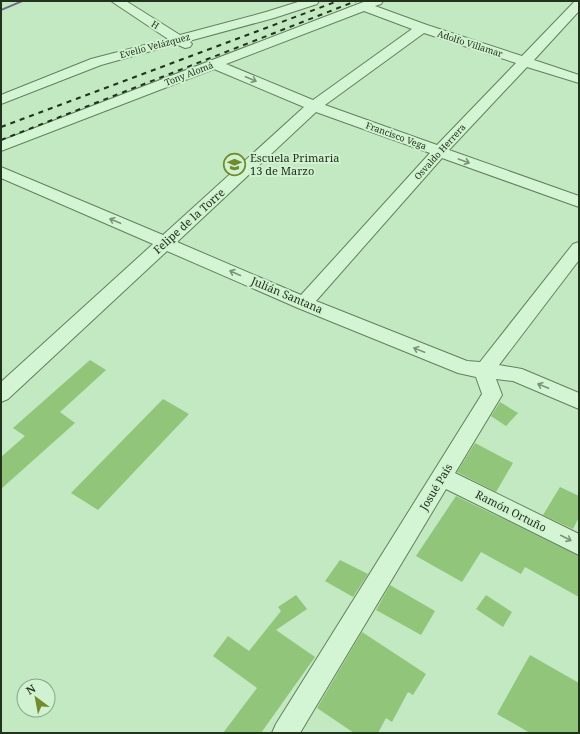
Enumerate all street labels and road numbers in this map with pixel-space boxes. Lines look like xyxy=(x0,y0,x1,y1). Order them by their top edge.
street label: H xyxy=(149,17,162,32)
street label: Adolfo Villamar xyxy=(436,27,505,60)
street label: Evelio Velázquez xyxy=(118,30,192,61)
street label: Tony Alomá xyxy=(163,58,215,89)
street label: Francisco Vega xyxy=(364,119,428,153)
street label: Osvaldo Herrera xyxy=(411,121,468,182)
street label: Felipe de la Torre xyxy=(150,184,228,257)
street label: Julián Santana xyxy=(248,272,325,316)
street label: Josué País xyxy=(415,460,455,514)
street label: Ramón Ortuño xyxy=(473,486,549,535)

